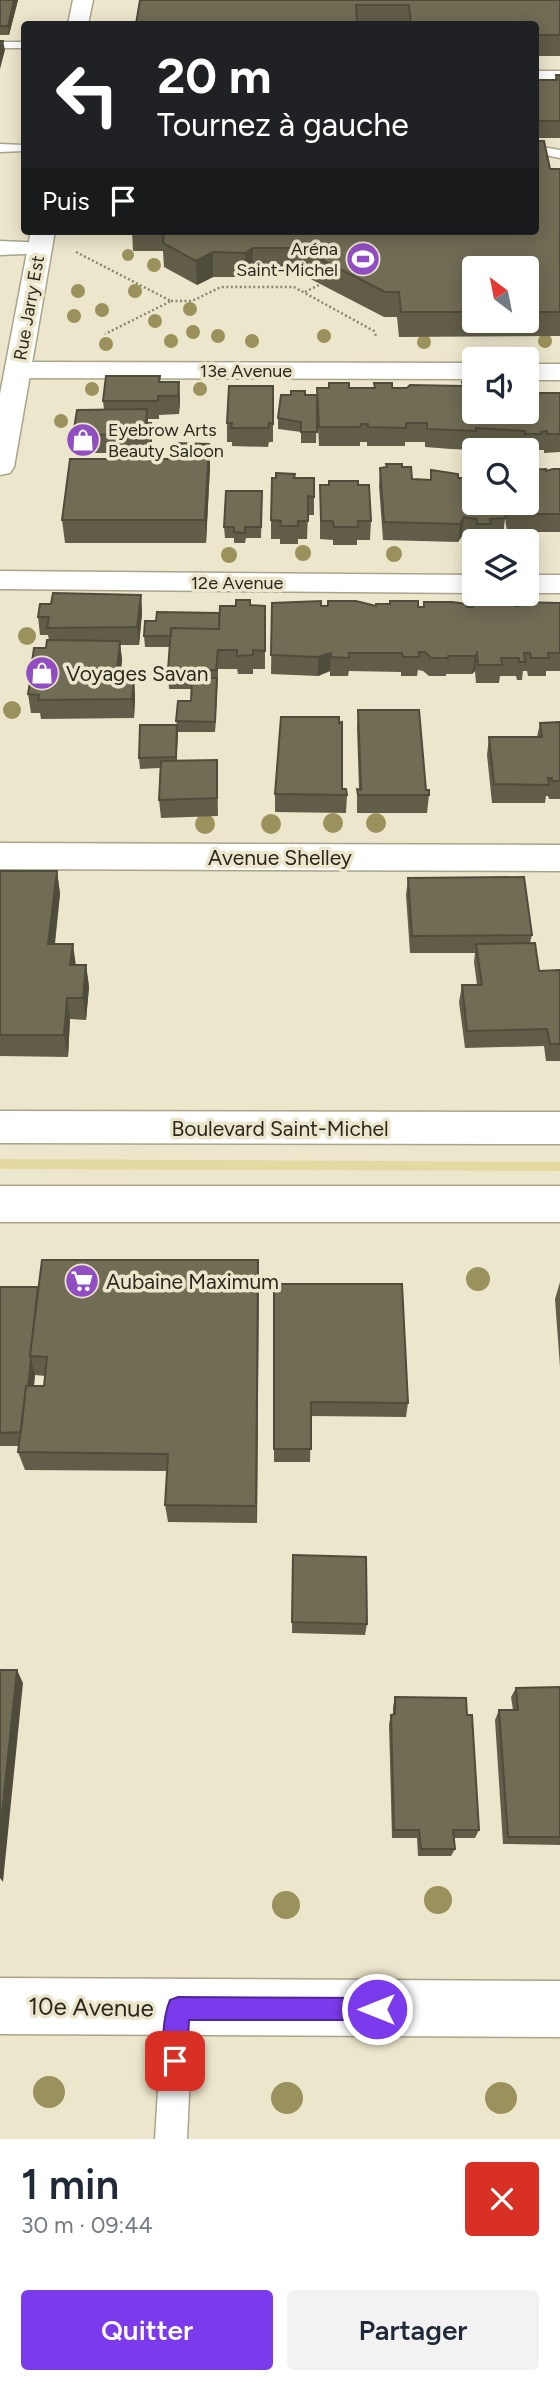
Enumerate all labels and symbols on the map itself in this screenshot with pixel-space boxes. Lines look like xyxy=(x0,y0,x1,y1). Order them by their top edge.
place label: Aréna Saint-Michel xyxy=(236,238,338,281)
sports icon: Aréna Saint-Michel xyxy=(344,240,382,278)
street label: Rue Jarry Est xyxy=(9,254,49,362)
north arrow xyxy=(462,256,539,332)
street label: 13e Avenue xyxy=(200,360,292,382)
place label: Eyebrow Arts Beauty Saloon xyxy=(108,419,224,462)
shop icon: Eyebrow Arts Beauty Saloon xyxy=(64,421,102,459)
street label: 12e Avenue xyxy=(191,572,283,594)
shop icon: Voyages Savan xyxy=(23,654,61,692)
place label: Voyages Savan xyxy=(66,661,208,686)
street label: Avenue Shelley xyxy=(208,845,352,870)
street label: Boulevard Saint-Michel xyxy=(171,1116,389,1141)
supermarket icon: Aubaine Maximum xyxy=(63,1262,101,1300)
place label: Aubaine Maximum xyxy=(106,1269,279,1294)
position arrow xyxy=(340,1972,414,2046)
street label: 10e Avenue xyxy=(28,1991,154,2023)
pin xyxy=(145,2031,205,2091)

